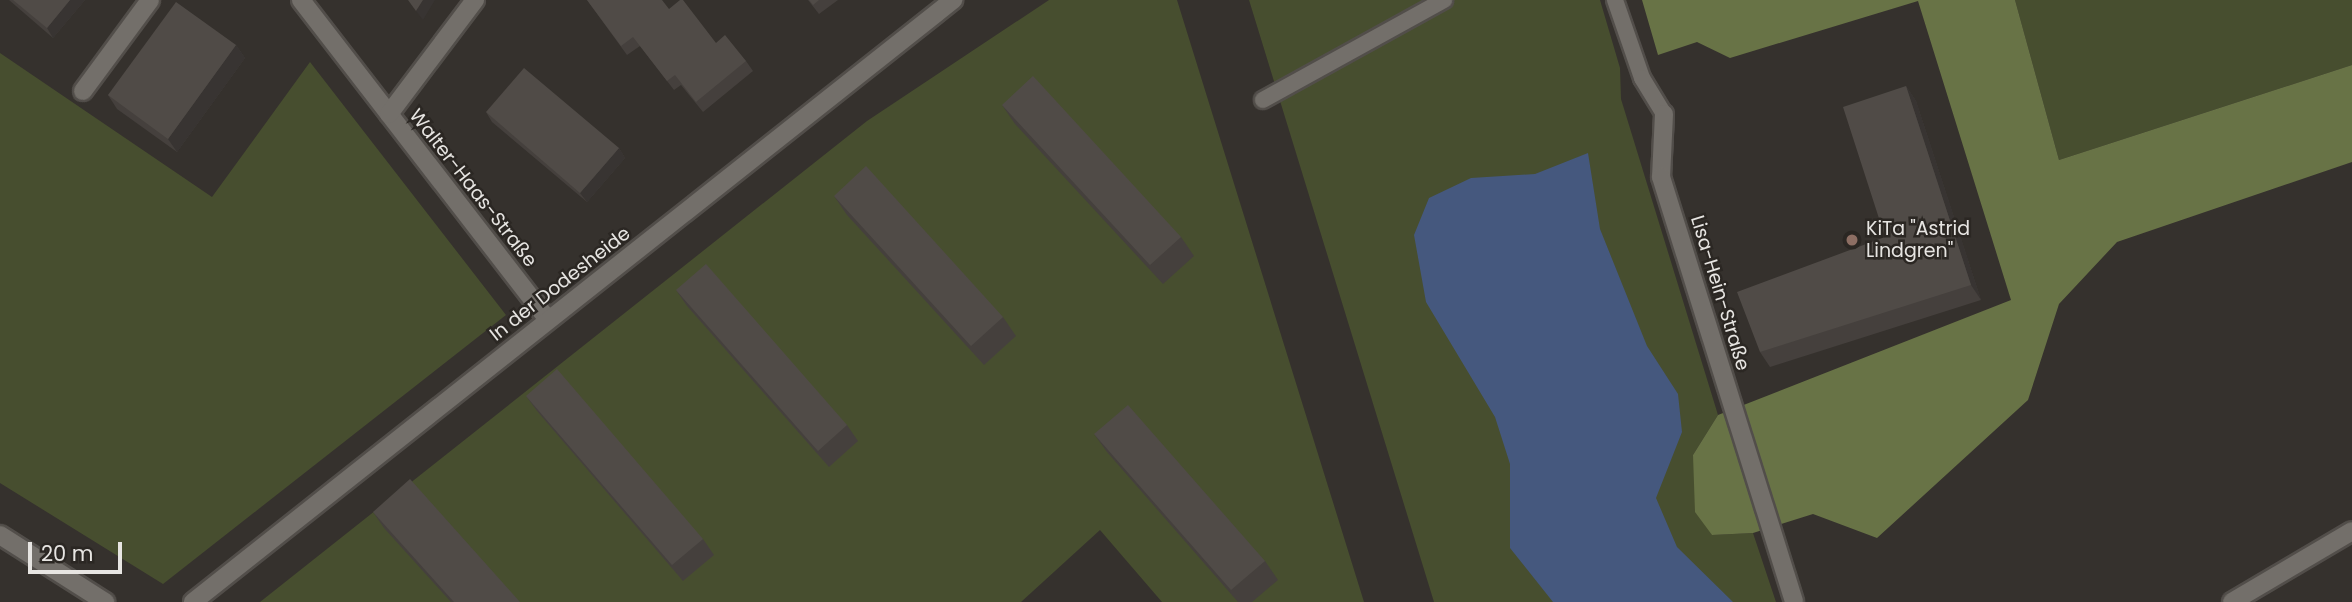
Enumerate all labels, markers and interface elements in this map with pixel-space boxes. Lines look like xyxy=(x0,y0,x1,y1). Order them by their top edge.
street label: Walter-Haas-Straße xyxy=(404,104,542,272)
street label: Lisa-Hein-Straße xyxy=(1686,213,1754,373)
place label: KiTa "Astrid Lindgren" xyxy=(1866,218,1970,262)
street label: In der Dodesheide xyxy=(485,222,635,346)
marker: KiTa "Astrid Lindgren" xyxy=(1844,232,1860,248)
scale bar xyxy=(32,528,126,572)
text: 20 m xyxy=(41,539,94,568)

